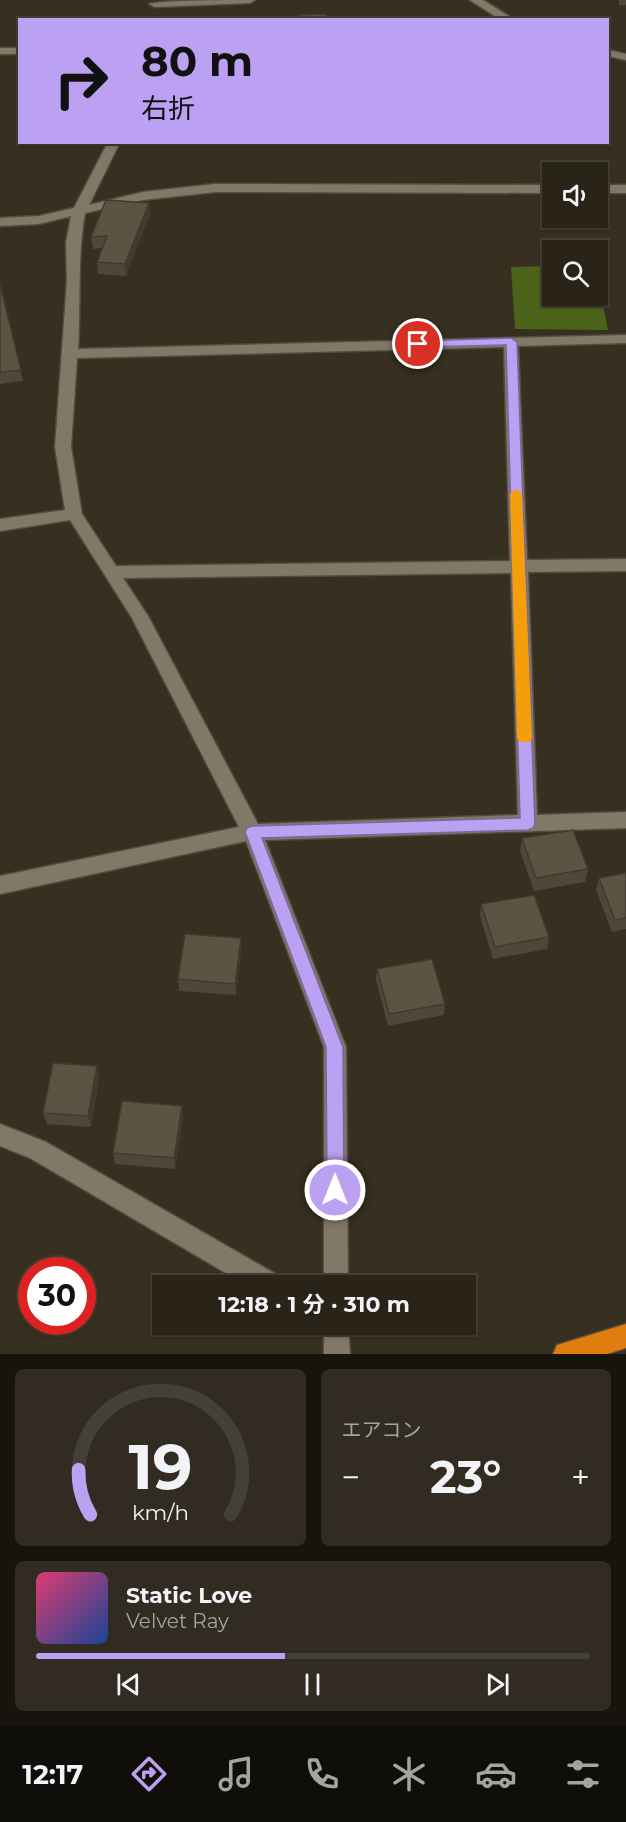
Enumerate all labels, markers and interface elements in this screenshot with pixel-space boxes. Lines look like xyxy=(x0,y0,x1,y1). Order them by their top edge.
text: 80 m xyxy=(141,35,253,87)
icon: right xyxy=(42,42,120,120)
text: 右折 xyxy=(141,92,195,125)
map controls xyxy=(542,162,608,306)
button: sound xyxy=(542,162,608,228)
button: search xyxy=(542,240,608,306)
pin xyxy=(392,318,443,369)
icon: arrive xyxy=(401,327,434,360)
position arrow xyxy=(303,1158,367,1222)
speed limit sign: 30 xyxy=(18,1257,96,1335)
text: 12:18 · 1 分 · 310 m xyxy=(218,1291,410,1318)
text: エアコン xyxy=(342,1418,422,1442)
text: 19 xyxy=(128,1429,192,1505)
text: 23° xyxy=(430,1449,501,1504)
text: − xyxy=(342,1457,360,1497)
text: + xyxy=(571,1457,590,1497)
text: km/h xyxy=(132,1499,189,1525)
text: Static Love xyxy=(126,1582,252,1609)
text: Velvet Ray xyxy=(126,1609,229,1633)
icon: previous xyxy=(112,1668,145,1701)
icon: pause xyxy=(296,1668,329,1701)
icon: next xyxy=(481,1668,514,1701)
icon: directions xyxy=(128,1753,170,1795)
icon: music xyxy=(215,1753,257,1795)
icon: phone xyxy=(301,1753,343,1795)
icon: climate xyxy=(388,1753,430,1795)
icon: car xyxy=(475,1753,517,1795)
icon: filters xyxy=(562,1753,604,1795)
text: 12:17 xyxy=(22,1758,83,1791)

